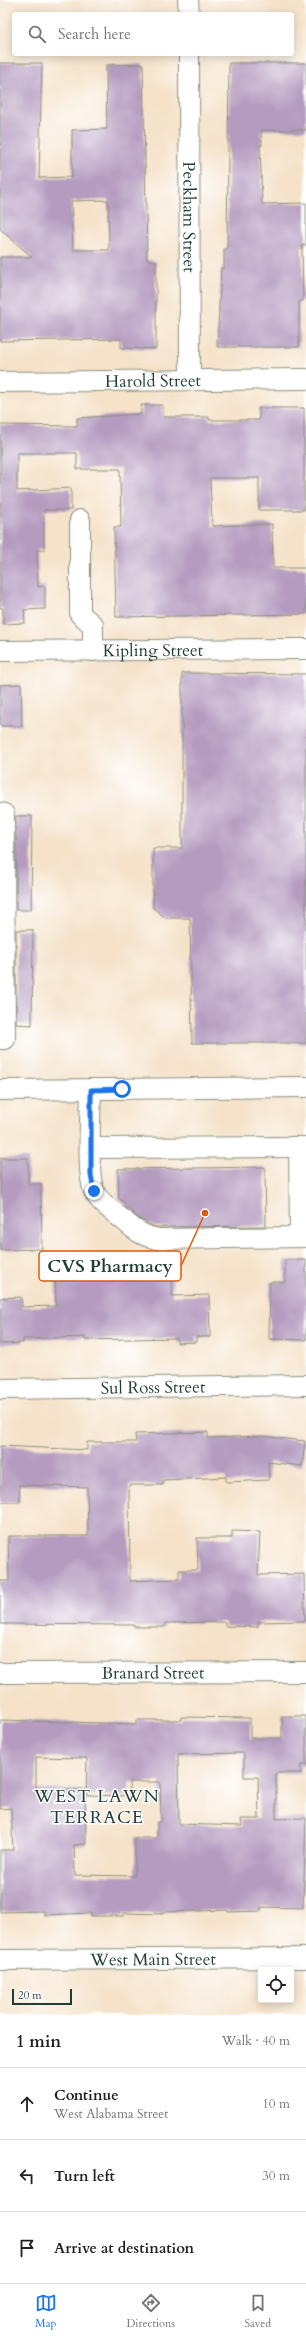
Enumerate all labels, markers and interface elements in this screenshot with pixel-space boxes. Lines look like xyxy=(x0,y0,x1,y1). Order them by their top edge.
search box xyxy=(12,12,294,56)
icon: search xyxy=(26,23,48,45)
text: Search here xyxy=(58,24,131,44)
street label: Peckham Street xyxy=(178,161,201,273)
street label: Harold Street xyxy=(105,369,202,392)
street label: Kipling Street xyxy=(103,638,204,662)
route start xyxy=(113,1080,131,1098)
route end xyxy=(85,1182,103,1200)
callout: CVS Pharmacy xyxy=(39,1251,181,1281)
text: CVS Pharmacy xyxy=(47,1254,174,1279)
street label: Sul Ross Street xyxy=(101,1375,206,1399)
street label: Branard Street xyxy=(101,1661,205,1684)
district label: WEST LAWN TERRACE xyxy=(33,1784,160,1830)
street label: West Main Street xyxy=(89,1947,216,1971)
map controls xyxy=(258,1967,294,2003)
button: locate xyxy=(258,1967,294,2003)
scale bar xyxy=(12,1987,72,2006)
text: 20 m xyxy=(18,1988,42,2003)
text: 1 min xyxy=(16,2030,61,2053)
text: Walk · 40 m xyxy=(222,2032,290,2050)
text: Continue xyxy=(54,2085,119,2105)
icon: ahead xyxy=(16,2093,38,2115)
text: 10 m xyxy=(262,2095,290,2113)
text: West Alabama Street xyxy=(54,2105,168,2123)
icon: left xyxy=(16,2165,38,2187)
text: Turn left xyxy=(54,2166,115,2186)
text: 30 m xyxy=(262,2167,290,2185)
icon: arrive xyxy=(16,2237,38,2259)
text: Arrive at destination xyxy=(54,2238,194,2258)
tab: Map xyxy=(35,2292,57,2331)
tab: Directions xyxy=(126,2292,175,2331)
tab: Saved xyxy=(245,2292,271,2331)

